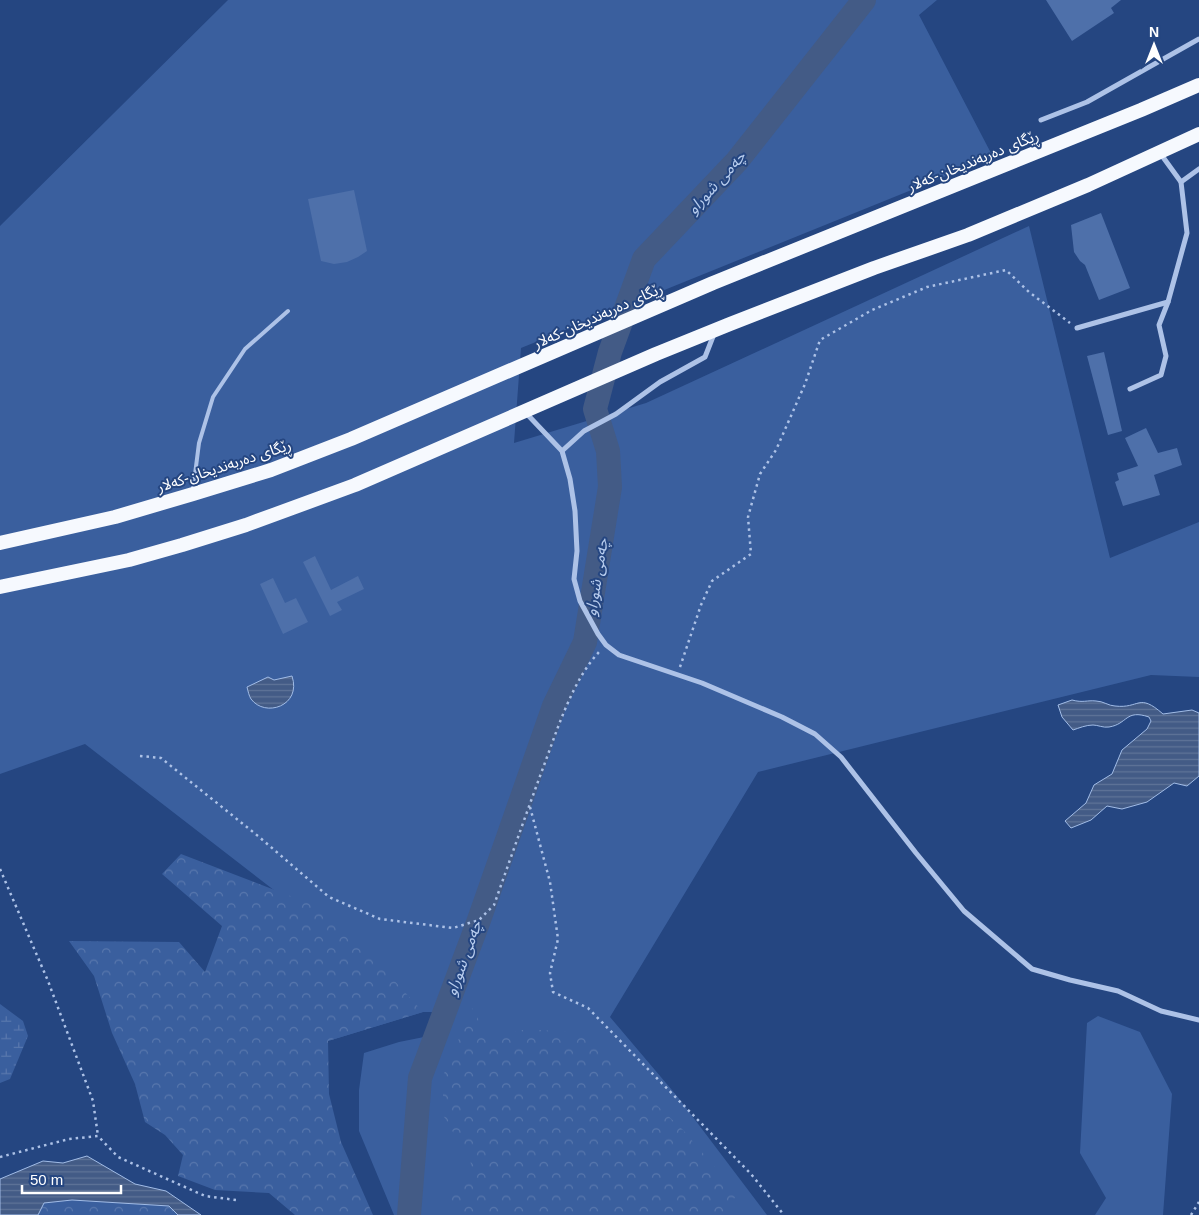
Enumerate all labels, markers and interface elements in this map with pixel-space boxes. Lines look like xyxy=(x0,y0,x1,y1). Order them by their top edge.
north arrow xyxy=(1129,20,1179,70)
text: N xyxy=(1149,24,1159,40)
street label: ڕێگای دەربەندیخان-کەلار xyxy=(904,126,1043,199)
water label: چەمی شوراو xyxy=(684,147,751,219)
street label: ڕێگای دەربەندیخان-کەلار xyxy=(529,279,667,356)
street label: ڕێگای دەربەندیخان-کەلار xyxy=(154,436,294,500)
water label: چەمی شوراو xyxy=(582,536,613,617)
water label: چەمی شوراو xyxy=(442,918,487,999)
scale bar xyxy=(22,1162,121,1194)
text: 50 m xyxy=(30,1171,63,1188)

